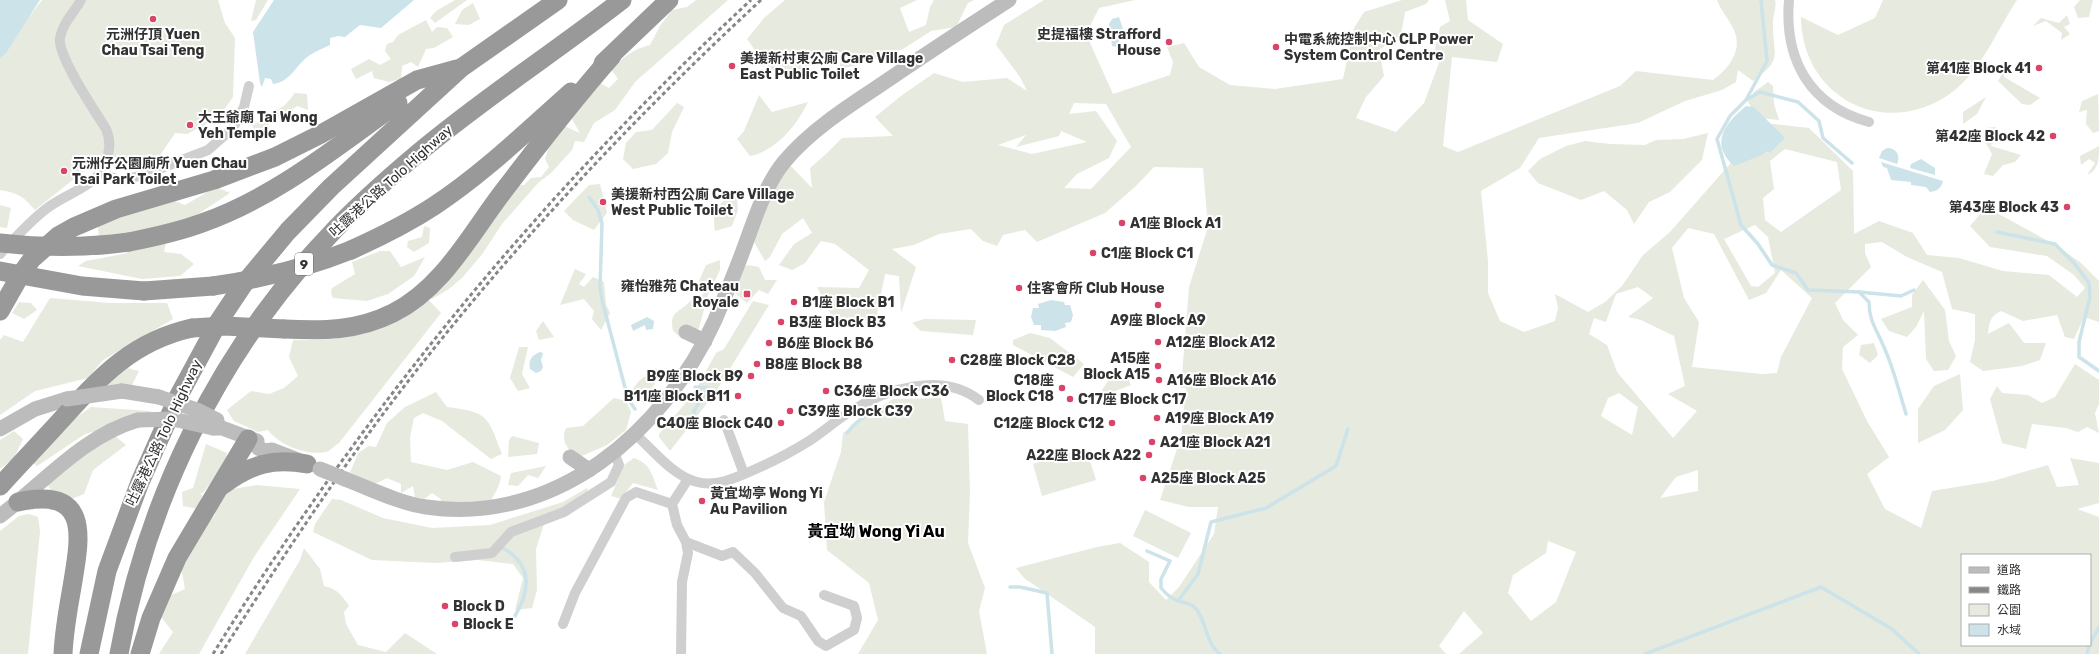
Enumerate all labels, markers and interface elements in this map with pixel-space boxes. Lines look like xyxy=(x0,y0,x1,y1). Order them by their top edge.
marker: 元洲仔頂 Yuen Chau Tsai Teng xyxy=(148,14,158,24)
place label: 元洲仔頂 Yuen Chau Tsai Teng xyxy=(102,26,205,59)
place label: 史提福樓 Strafford House xyxy=(1037,26,1161,59)
place label: 中電系統控制中心 CLP Power System Control Centre xyxy=(1284,31,1474,64)
marker: 史提福樓 Strafford House xyxy=(1164,37,1174,47)
marker: 中電系統控制中心 CLP Power System Control Centre xyxy=(1271,42,1281,52)
place label: 美援新村東公廁 Care Village East Public Toilet xyxy=(740,50,923,83)
place label: 第41座 Block 41 xyxy=(1926,60,2031,77)
marker: 美援新村東公廁 Care Village East Public Toilet xyxy=(727,61,737,71)
marker: 第41座 Block 41 xyxy=(2034,63,2044,73)
place label: 大王爺廟 Tai Wong Yeh Temple xyxy=(198,109,318,142)
marker: 大王爺廟 Tai Wong Yeh Temple xyxy=(185,120,195,130)
street label: 吐露港公路 Tolo Highway xyxy=(326,121,456,241)
place label: 第42座 Block 42 xyxy=(1935,128,2045,145)
marker: 第42座 Block 42 xyxy=(2048,131,2058,141)
place label: 元洲仔公園廁所 Yuen Chau Tsai Park Toilet xyxy=(72,155,247,188)
marker: 元洲仔公園廁所 Yuen Chau Tsai Park Toilet xyxy=(59,166,69,176)
place label: 美援新村西公廁 Care Village West Public Toilet xyxy=(611,186,794,219)
marker: 美援新村西公廁 Care Village West Public Toilet xyxy=(598,197,608,207)
place label: 第43座 Block 43 xyxy=(1949,199,2059,216)
marker: 第43座 Block 43 xyxy=(2062,202,2072,212)
place label: A1座 Block A1 xyxy=(1130,215,1221,232)
marker: A1座 Block A1 xyxy=(1117,218,1127,228)
place label: C1座 Block C1 xyxy=(1101,245,1193,262)
marker: C1座 Block C1 xyxy=(1088,248,1098,258)
road number: 9 xyxy=(295,253,313,275)
place label: 雍怡雅苑 Chateau Royale xyxy=(621,278,739,311)
place label: 住客會所 Club House xyxy=(1027,280,1165,297)
marker: 住客會所 Club House xyxy=(1014,283,1024,293)
marker: 雍怡雅苑 Chateau Royale xyxy=(742,289,752,299)
place label: B1座 Block B1 xyxy=(802,294,894,311)
marker: B1座 Block B1 xyxy=(789,297,799,307)
marker: A9座 Block A9 xyxy=(1153,300,1163,310)
place label: A9座 Block A9 xyxy=(1110,312,1206,329)
place label: B3座 Block B3 xyxy=(789,314,886,331)
marker: B3座 Block B3 xyxy=(776,317,786,327)
place label: A12座 Block A12 xyxy=(1166,334,1275,351)
place label: B6座 Block B6 xyxy=(777,335,874,352)
marker: A12座 Block A12 xyxy=(1153,337,1163,347)
marker: B6座 Block B6 xyxy=(764,338,774,348)
place label: A15座 Block A15 xyxy=(1083,350,1150,383)
place label: C28座 Block C28 xyxy=(960,352,1076,369)
marker: C28座 Block C28 xyxy=(947,355,957,365)
place label: B8座 Block B8 xyxy=(765,356,862,373)
street label: 吐露港公路 Tolo Highway xyxy=(123,357,206,509)
marker: B8座 Block B8 xyxy=(752,359,762,369)
marker: A15座 Block A15 xyxy=(1153,361,1163,371)
place label: B9座 Block B9 xyxy=(647,368,743,385)
marker: B9座 Block B9 xyxy=(746,371,756,381)
place label: C18座 Block C18 xyxy=(986,372,1054,405)
place label: A16座 Block A16 xyxy=(1167,372,1276,389)
marker: A16座 Block A16 xyxy=(1154,375,1164,385)
place label: C36座 Block C36 xyxy=(834,383,949,400)
marker: C18座 Block C18 xyxy=(1057,383,1067,393)
marker: C36座 Block C36 xyxy=(821,386,831,396)
place label: B11座 Block B11 xyxy=(624,388,730,405)
marker: B11座 Block B11 xyxy=(733,391,743,401)
place label: C17座 Block C17 xyxy=(1078,391,1186,408)
marker: C17座 Block C17 xyxy=(1065,394,1075,404)
place label: C39座 Block C39 xyxy=(798,403,913,420)
marker: C39座 Block C39 xyxy=(785,406,795,416)
place label: A19座 Block A19 xyxy=(1165,410,1274,427)
marker: A19座 Block A19 xyxy=(1152,413,1162,423)
place label: C40座 Block C40 xyxy=(656,415,773,432)
place label: C12座 Block C12 xyxy=(993,415,1104,432)
marker: C40座 Block C40 xyxy=(776,418,786,428)
marker: C12座 Block C12 xyxy=(1107,418,1117,428)
place label: A21座 Block A21 xyxy=(1160,434,1271,451)
marker: A21座 Block A21 xyxy=(1147,437,1157,447)
place label: A22座 Block A22 xyxy=(1026,447,1141,464)
marker: A22座 Block A22 xyxy=(1144,450,1154,460)
place label: A25座 Block A25 xyxy=(1151,470,1266,487)
marker: A25座 Block A25 xyxy=(1138,473,1148,483)
place label: 黃宜坳亭 Wong Yi Au Pavilion xyxy=(710,485,823,518)
marker: 黃宜坳亭 Wong Yi Au Pavilion xyxy=(697,496,707,506)
district label: 黃宜坳 Wong Yi Au xyxy=(807,522,945,541)
legend xyxy=(1961,554,2091,646)
text: 道路 xyxy=(1997,563,2021,577)
text: 鐵路 xyxy=(1997,583,2021,597)
place label: Block D xyxy=(453,598,505,615)
marker: Block D xyxy=(440,601,450,611)
text: 公園 xyxy=(1997,603,2021,617)
place label: Block E xyxy=(463,616,514,633)
marker: Block E xyxy=(450,619,460,629)
text: 水域 xyxy=(1997,623,2021,637)

